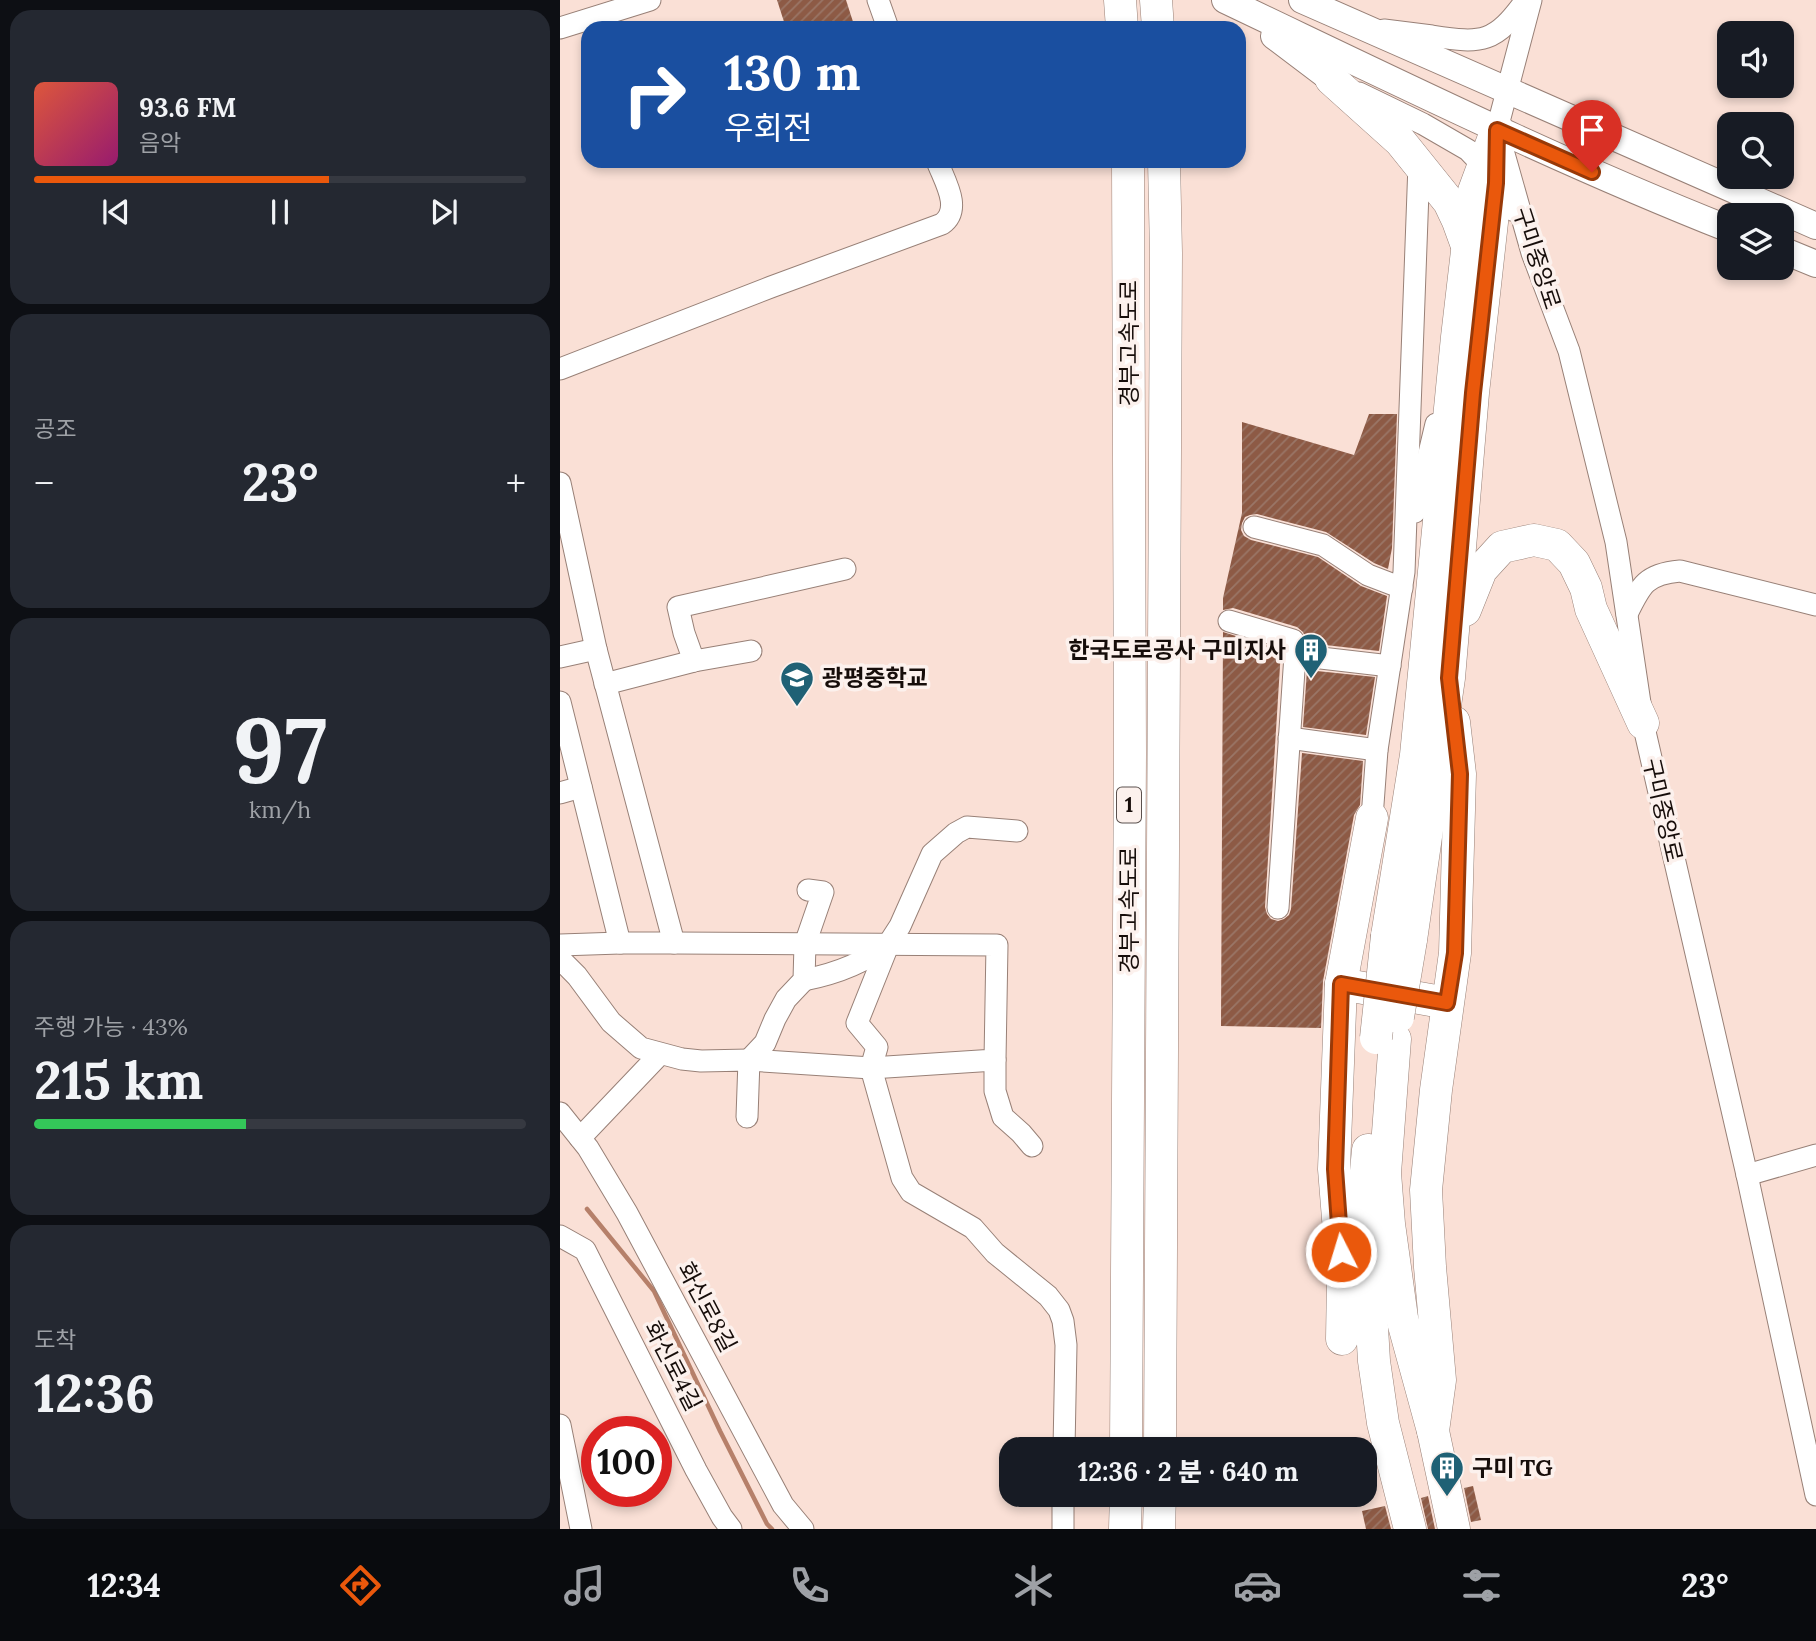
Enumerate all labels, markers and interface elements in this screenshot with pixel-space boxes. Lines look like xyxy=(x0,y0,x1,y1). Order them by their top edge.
map controls xyxy=(1717,21,1794,280)
button: sound xyxy=(1717,21,1794,98)
text: 130 m xyxy=(724,41,860,103)
icon: right xyxy=(609,49,700,140)
text: 93.6 FM xyxy=(139,91,237,124)
pin xyxy=(1562,100,1622,172)
text: 우회전 xyxy=(724,107,812,148)
icon: arrive xyxy=(1573,111,1611,149)
button: search xyxy=(1717,112,1794,189)
text: 음악 xyxy=(139,128,181,157)
icon: previous xyxy=(97,193,135,231)
icon: pause xyxy=(261,193,299,231)
icon: next xyxy=(425,193,463,231)
street label: 구미중앙로 xyxy=(1507,203,1568,313)
button: layers xyxy=(1717,203,1794,280)
street label: 경부고속도로 xyxy=(1114,280,1143,406)
text: 공조 xyxy=(34,414,76,443)
text: 23° xyxy=(242,449,318,515)
text: − xyxy=(34,459,54,507)
text: + xyxy=(506,459,526,507)
building icon: 한국도로공사 구미지사 xyxy=(1292,631,1330,680)
place label: 한국도로공사 구미지사 xyxy=(1068,635,1286,664)
school or university icon: 광평중학교 xyxy=(778,659,816,708)
place label: 광평중학교 xyxy=(822,663,928,692)
text: 97 xyxy=(232,691,328,808)
street label: 구미중앙로 xyxy=(1637,755,1690,865)
road number: 1 xyxy=(1117,788,1141,822)
text: km/h xyxy=(249,795,311,824)
street label: 경부고속도로 xyxy=(1114,847,1143,973)
text: 주행 가능 · 43% xyxy=(34,1012,188,1041)
text: 215 km xyxy=(34,1047,203,1113)
position arrow xyxy=(1304,1215,1378,1289)
street label: 화신로8길 xyxy=(672,1257,743,1357)
street label: 화신로4길 xyxy=(638,1316,708,1416)
text: 도착 xyxy=(34,1325,76,1354)
text: 12:36 xyxy=(34,1360,155,1426)
speed limit sign: 100 xyxy=(581,1416,672,1507)
building icon: 구미 TG xyxy=(1428,1449,1466,1498)
place label: 구미 TG xyxy=(1472,1453,1553,1482)
text: 12:36 · 2 분 · 640 m xyxy=(1078,1455,1298,1488)
icon: directions xyxy=(336,1561,385,1610)
icon: music xyxy=(560,1561,609,1610)
icon: phone xyxy=(785,1561,834,1610)
icon: climate xyxy=(1009,1561,1058,1610)
icon: car xyxy=(1233,1561,1282,1610)
icon: filters xyxy=(1457,1561,1506,1610)
text: 12:34 xyxy=(88,1565,161,1606)
text: 23° xyxy=(1681,1565,1728,1606)

